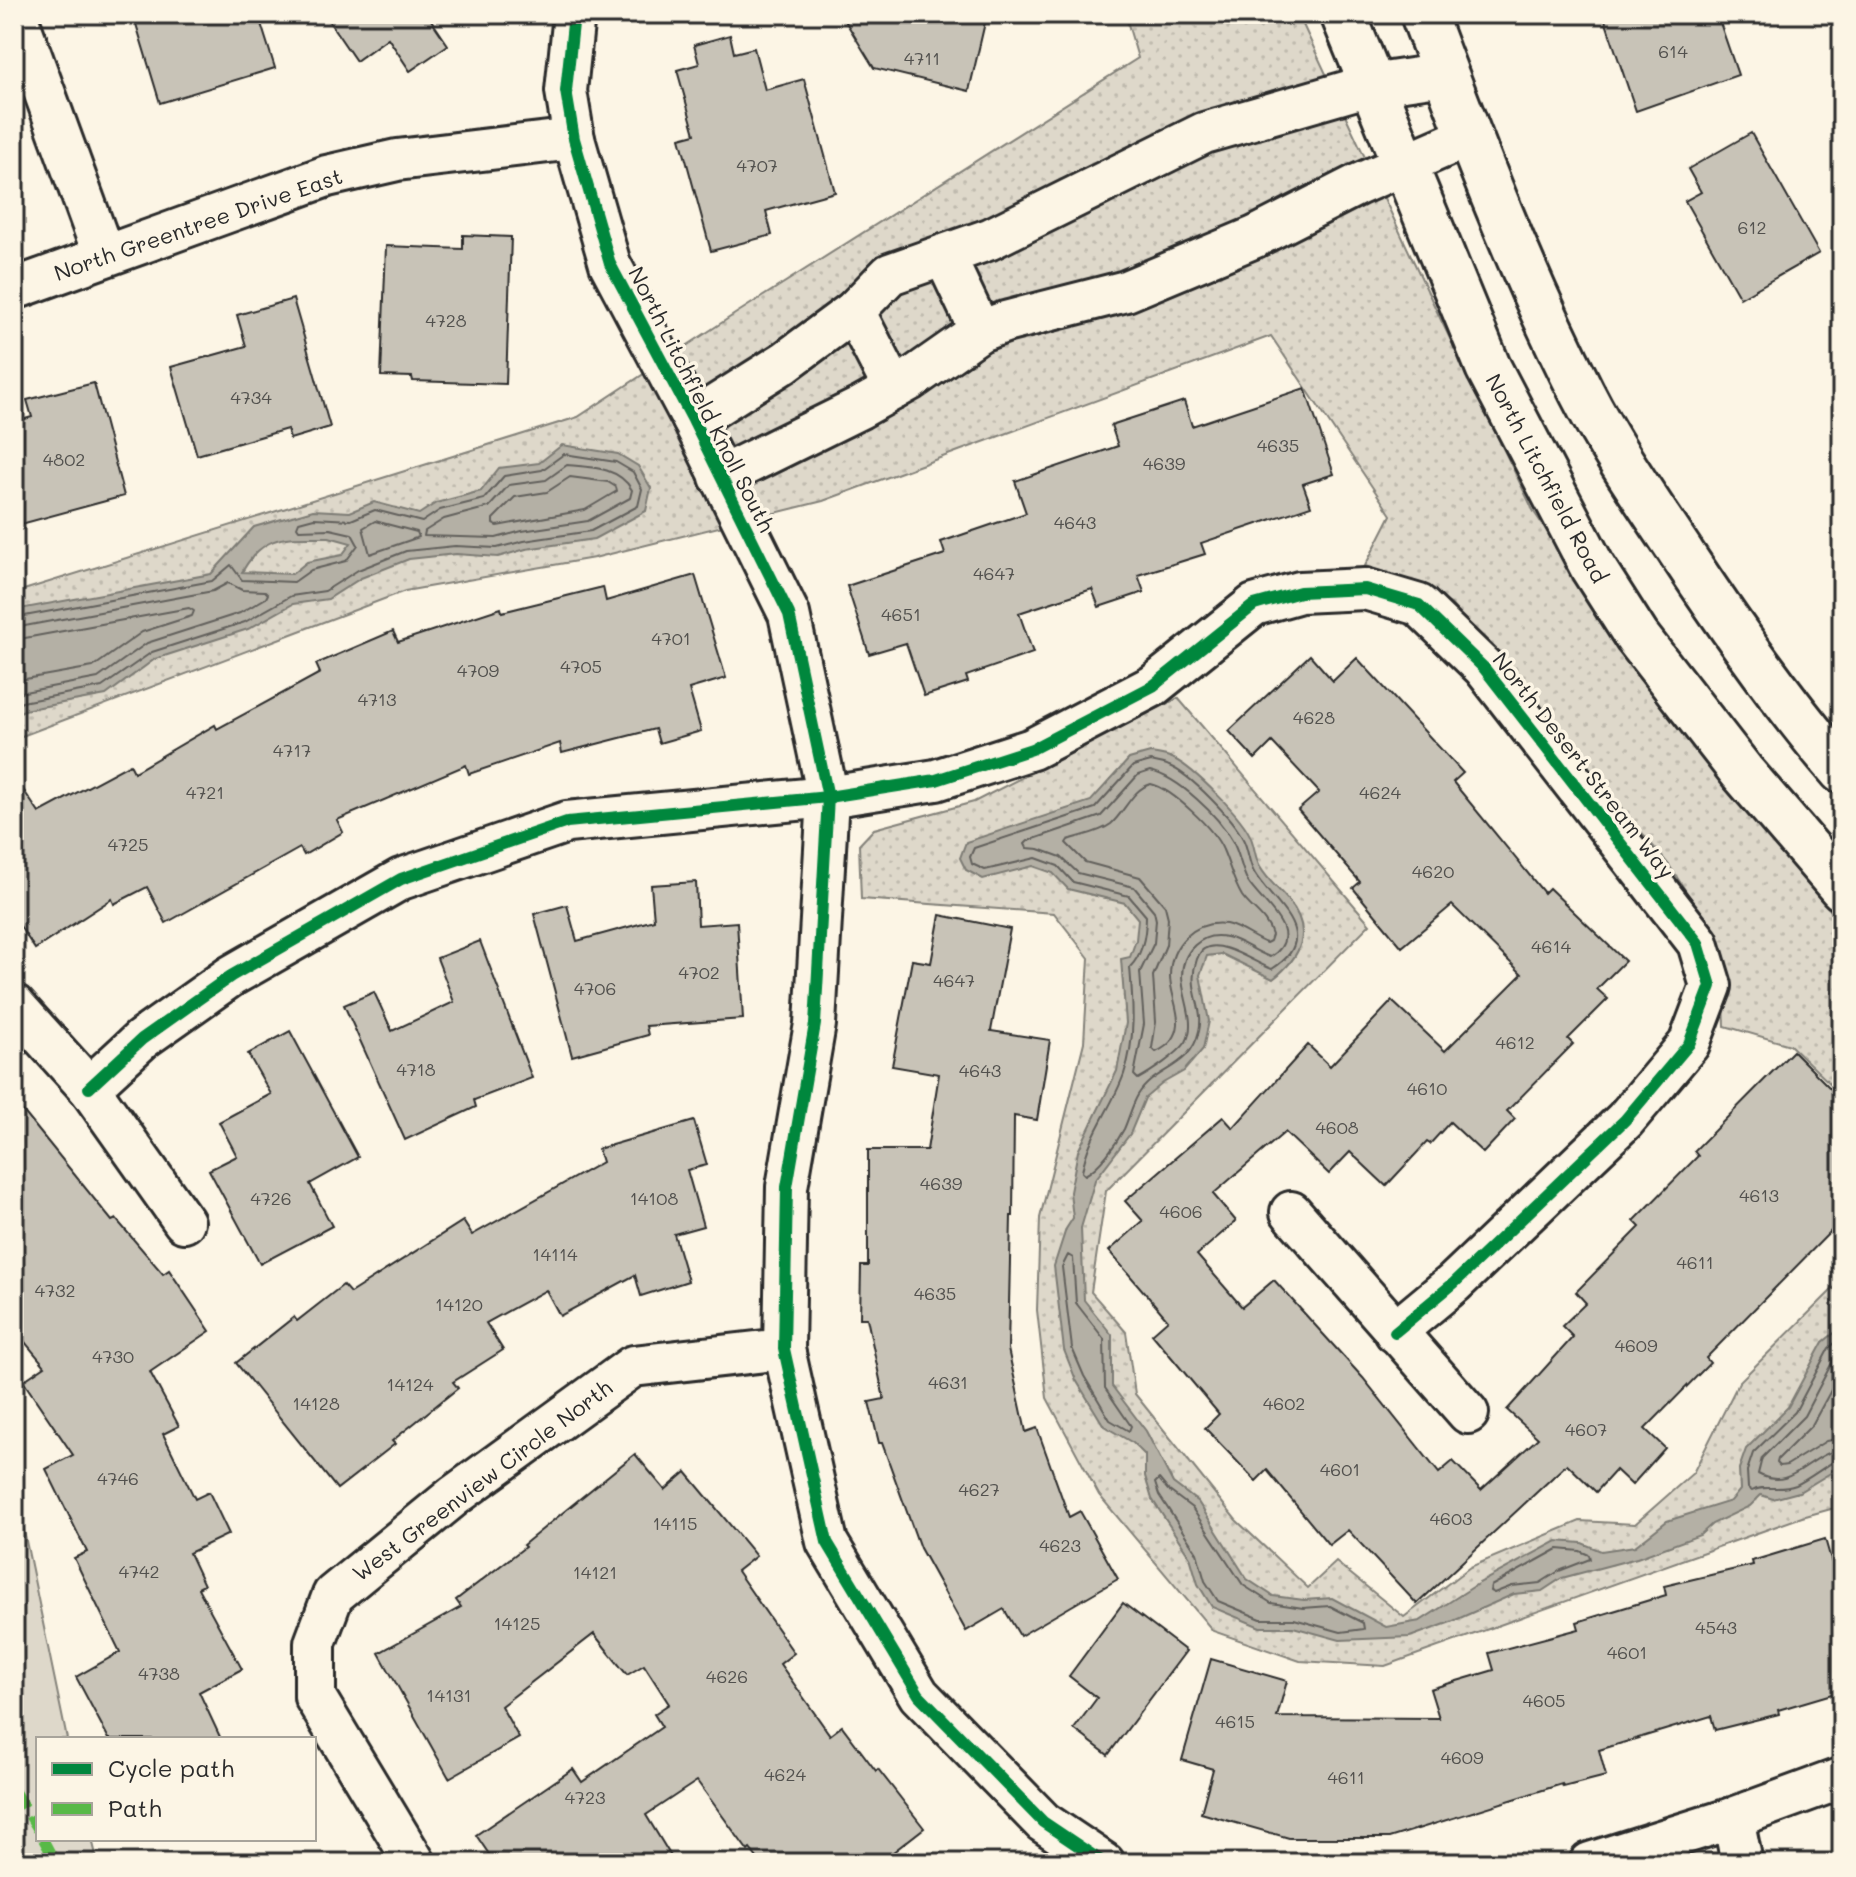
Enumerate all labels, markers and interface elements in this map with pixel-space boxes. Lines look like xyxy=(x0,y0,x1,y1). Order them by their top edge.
house number: 614 xyxy=(1658,39,1688,63)
house number: 4711 xyxy=(904,46,940,70)
house number: 4707 xyxy=(736,153,778,177)
street label: North Greentree Drive East xyxy=(50,161,346,287)
house number: 612 xyxy=(1738,215,1766,239)
street label: North Litchfield Knoll South xyxy=(622,261,782,537)
house number: 4728 xyxy=(425,308,467,332)
street label: North Litchfield Road xyxy=(1480,368,1615,588)
house number: 4734 xyxy=(230,385,272,409)
house number: 4635 xyxy=(1257,433,1299,457)
house number: 4802 xyxy=(43,447,85,471)
house number: 4639 xyxy=(1143,451,1186,475)
house number: 4643 xyxy=(1054,510,1096,534)
house number: 4647 xyxy=(973,561,1015,585)
house number: 4651 xyxy=(881,602,921,626)
house number: 4701 xyxy=(651,626,691,650)
street label: North Desert Stream Way xyxy=(1486,646,1682,884)
house number: 4705 xyxy=(560,654,602,678)
house number: 4709 xyxy=(457,658,500,682)
house number: 4713 xyxy=(357,687,397,711)
house number: 4628 xyxy=(1293,705,1335,729)
house number: 4717 xyxy=(273,738,311,762)
house number: 4721 xyxy=(186,780,224,804)
house number: 4624 xyxy=(1359,780,1401,804)
house number: 4725 xyxy=(107,832,149,856)
house number: 4620 xyxy=(1412,859,1454,883)
house number: 4614 xyxy=(1531,934,1571,958)
house number: 4702 xyxy=(678,960,720,984)
house number: 4647 xyxy=(933,968,975,992)
house number: 4706 xyxy=(574,976,616,1000)
house number: 4612 xyxy=(1495,1030,1535,1054)
house number: 4718 xyxy=(396,1057,436,1081)
house number: 4643 xyxy=(959,1058,1001,1082)
house number: 4610 xyxy=(1407,1076,1447,1100)
house number: 4608 xyxy=(1315,1115,1359,1139)
house number: 4639 xyxy=(920,1171,963,1195)
house number: 4613 xyxy=(1739,1183,1779,1207)
house number: 4726 xyxy=(250,1186,292,1210)
house number: 14108 xyxy=(630,1186,678,1210)
house number: 4606 xyxy=(1159,1199,1203,1223)
house number: 14114 xyxy=(532,1242,578,1266)
house number: 4611 xyxy=(1676,1250,1714,1274)
house number: 4732 xyxy=(34,1278,76,1302)
house number: 4635 xyxy=(914,1281,956,1305)
house number: 14120 xyxy=(435,1292,483,1316)
house number: 4609 xyxy=(1614,1333,1658,1357)
house number: 4730 xyxy=(92,1344,134,1368)
house number: 4631 xyxy=(928,1370,968,1394)
house number: 14124 xyxy=(386,1372,434,1396)
street label: West Greenview Circle North xyxy=(346,1373,618,1587)
house number: 14128 xyxy=(292,1391,340,1415)
house number: 4602 xyxy=(1263,1391,1305,1415)
house number: 4607 xyxy=(1565,1417,1607,1441)
house number: 4601 xyxy=(1320,1457,1360,1481)
house number: 4746 xyxy=(97,1466,139,1490)
house number: 4627 xyxy=(958,1477,1000,1501)
house number: 4603 xyxy=(1429,1506,1473,1530)
house number: 14115 xyxy=(652,1511,698,1535)
house number: 4623 xyxy=(1039,1533,1081,1557)
house number: 4742 xyxy=(118,1559,160,1583)
house number: 14121 xyxy=(573,1560,617,1584)
house number: 14125 xyxy=(493,1611,541,1635)
house number: 4543 xyxy=(1695,1615,1737,1639)
house number: 4601 xyxy=(1607,1640,1647,1664)
house number: 4738 xyxy=(138,1661,180,1685)
house number: 4626 xyxy=(706,1664,748,1688)
house number: 14131 xyxy=(426,1683,472,1707)
house number: 4605 xyxy=(1522,1688,1566,1712)
house number: 4615 xyxy=(1215,1709,1255,1733)
legend xyxy=(36,1737,316,1841)
house number: 4609 xyxy=(1440,1745,1484,1769)
text: Cycle path xyxy=(108,1752,234,1783)
house number: 4624 xyxy=(764,1762,806,1786)
house number: 4611 xyxy=(1327,1765,1365,1789)
house number: 4723 xyxy=(564,1785,606,1809)
text: Path xyxy=(108,1792,162,1823)

